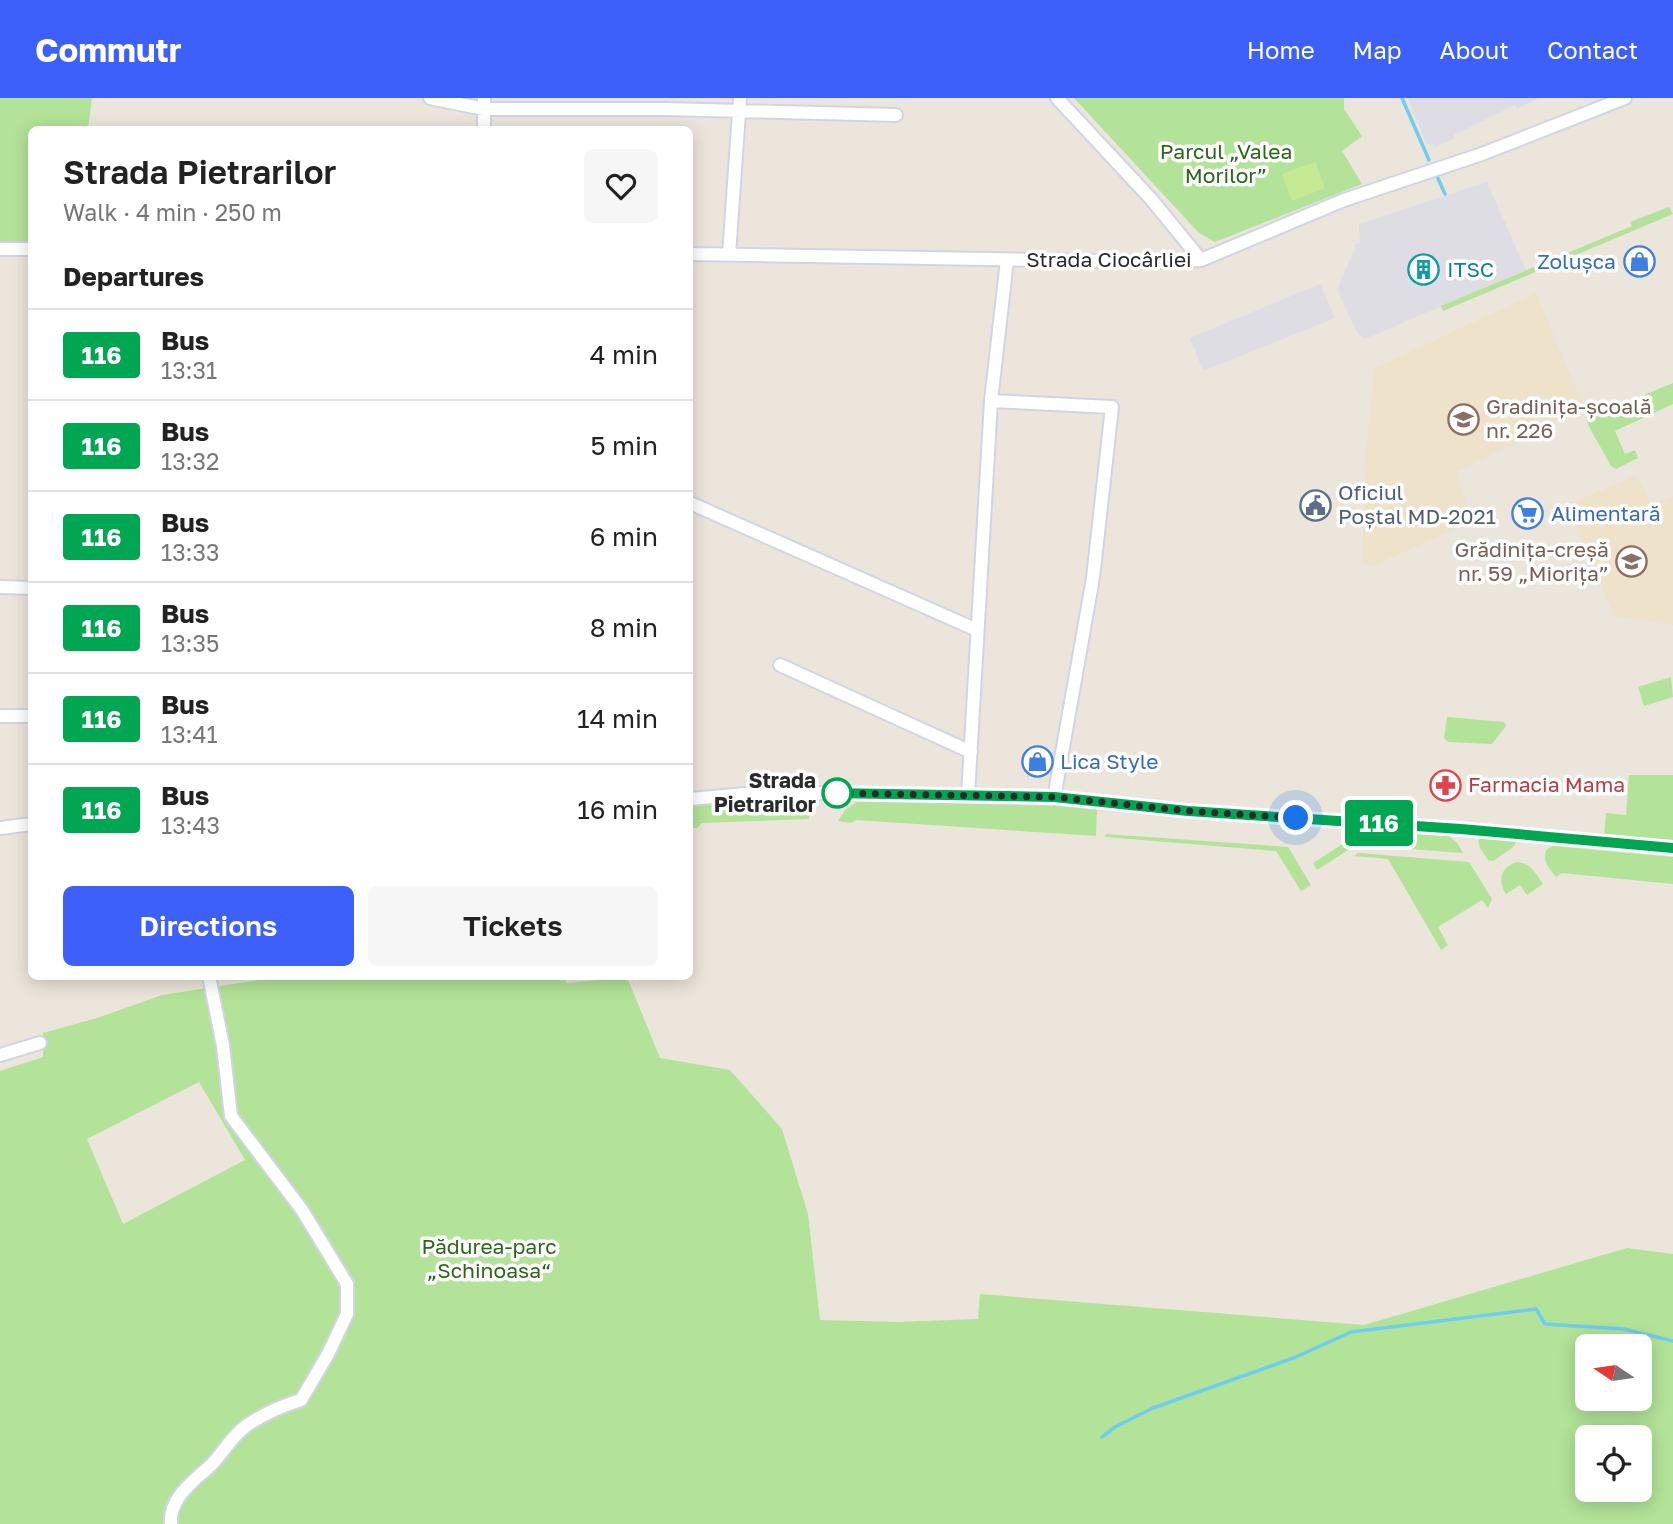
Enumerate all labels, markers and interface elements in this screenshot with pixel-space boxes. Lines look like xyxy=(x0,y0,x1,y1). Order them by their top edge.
text: Commutr xyxy=(35,30,182,69)
text: Home xyxy=(1247,35,1315,64)
text: Map xyxy=(1353,35,1402,64)
text: About xyxy=(1440,35,1509,64)
text: Contact xyxy=(1547,35,1638,64)
park label: Parcul „Valea Morilor” xyxy=(1160,138,1292,188)
button: heart xyxy=(584,149,658,223)
text: Strada Pietrarilor xyxy=(63,152,336,191)
text: Walk · 4 min · 250 m xyxy=(63,198,282,226)
shop icon: Zolușca xyxy=(1622,245,1656,279)
street label: Strada Ciocârliei xyxy=(1026,246,1192,272)
place label: Zolușca xyxy=(1537,248,1616,274)
building icon: ITSC xyxy=(1407,253,1441,287)
place label: ITSC xyxy=(1447,256,1494,282)
text: Departures xyxy=(63,261,204,292)
text: Bus xyxy=(161,325,209,356)
text: 4 min xyxy=(590,339,658,370)
text: 116 xyxy=(82,340,121,369)
text: 13:31 xyxy=(161,356,217,384)
place label: Gradinița-școală nr. 226 xyxy=(1486,393,1652,443)
school or university icon: Gradinița-școală nr. 226 xyxy=(1446,402,1480,436)
text: Bus xyxy=(161,416,209,447)
text: 5 min xyxy=(590,430,658,461)
text: 116 xyxy=(82,431,121,460)
text: 13:32 xyxy=(161,447,219,475)
place label: Oficiul Poștal MD-2021 xyxy=(1338,479,1496,529)
public building icon: Oficiul Poștal MD-2021 xyxy=(1298,488,1332,522)
supermarket icon: Alimentară xyxy=(1511,497,1545,531)
place label: Alimentară xyxy=(1551,500,1661,526)
text: Bus xyxy=(161,507,209,538)
text: 6 min xyxy=(590,521,658,552)
text: 116 xyxy=(82,522,121,551)
place label: Grădinița-creșă nr. 59 „Miorița” xyxy=(1454,536,1609,586)
text: 13:33 xyxy=(161,538,219,566)
school or university icon: Grădinița-creșă nr. 59 „Miorița” xyxy=(1615,545,1649,579)
text: Bus xyxy=(161,598,209,629)
text: 8 min xyxy=(590,612,658,643)
text: 116 xyxy=(82,613,121,642)
text: 13:35 xyxy=(161,629,219,657)
text: Bus xyxy=(161,689,209,720)
text: 14 min xyxy=(577,703,658,734)
text: 116 xyxy=(82,704,121,733)
text: 13:41 xyxy=(161,720,218,748)
shop icon: Lica Style xyxy=(1020,745,1054,779)
place label: Lica Style xyxy=(1060,748,1158,774)
place label: Strada Pietrarilor xyxy=(714,767,816,817)
pharmacy icon: Farmacia Mama xyxy=(1428,768,1462,802)
place label: Farmacia Mama xyxy=(1468,771,1625,797)
marker: Strada Pietrarilor xyxy=(822,778,852,808)
text: Bus xyxy=(161,780,209,811)
text: 16 min xyxy=(577,794,658,825)
text: 116 xyxy=(82,795,121,824)
your location xyxy=(1278,800,1313,835)
line badge: 116 xyxy=(1339,800,1419,846)
text: 116 xyxy=(1359,808,1399,837)
text: 13:43 xyxy=(161,811,220,839)
button: Directions xyxy=(63,886,354,966)
button: Tickets xyxy=(368,886,658,966)
park label: Pădurea-parc „Schinoasa“ xyxy=(421,1233,557,1283)
north arrow xyxy=(1575,1334,1652,1410)
map controls xyxy=(1575,1334,1652,1502)
button: locate xyxy=(1575,1425,1652,1502)

